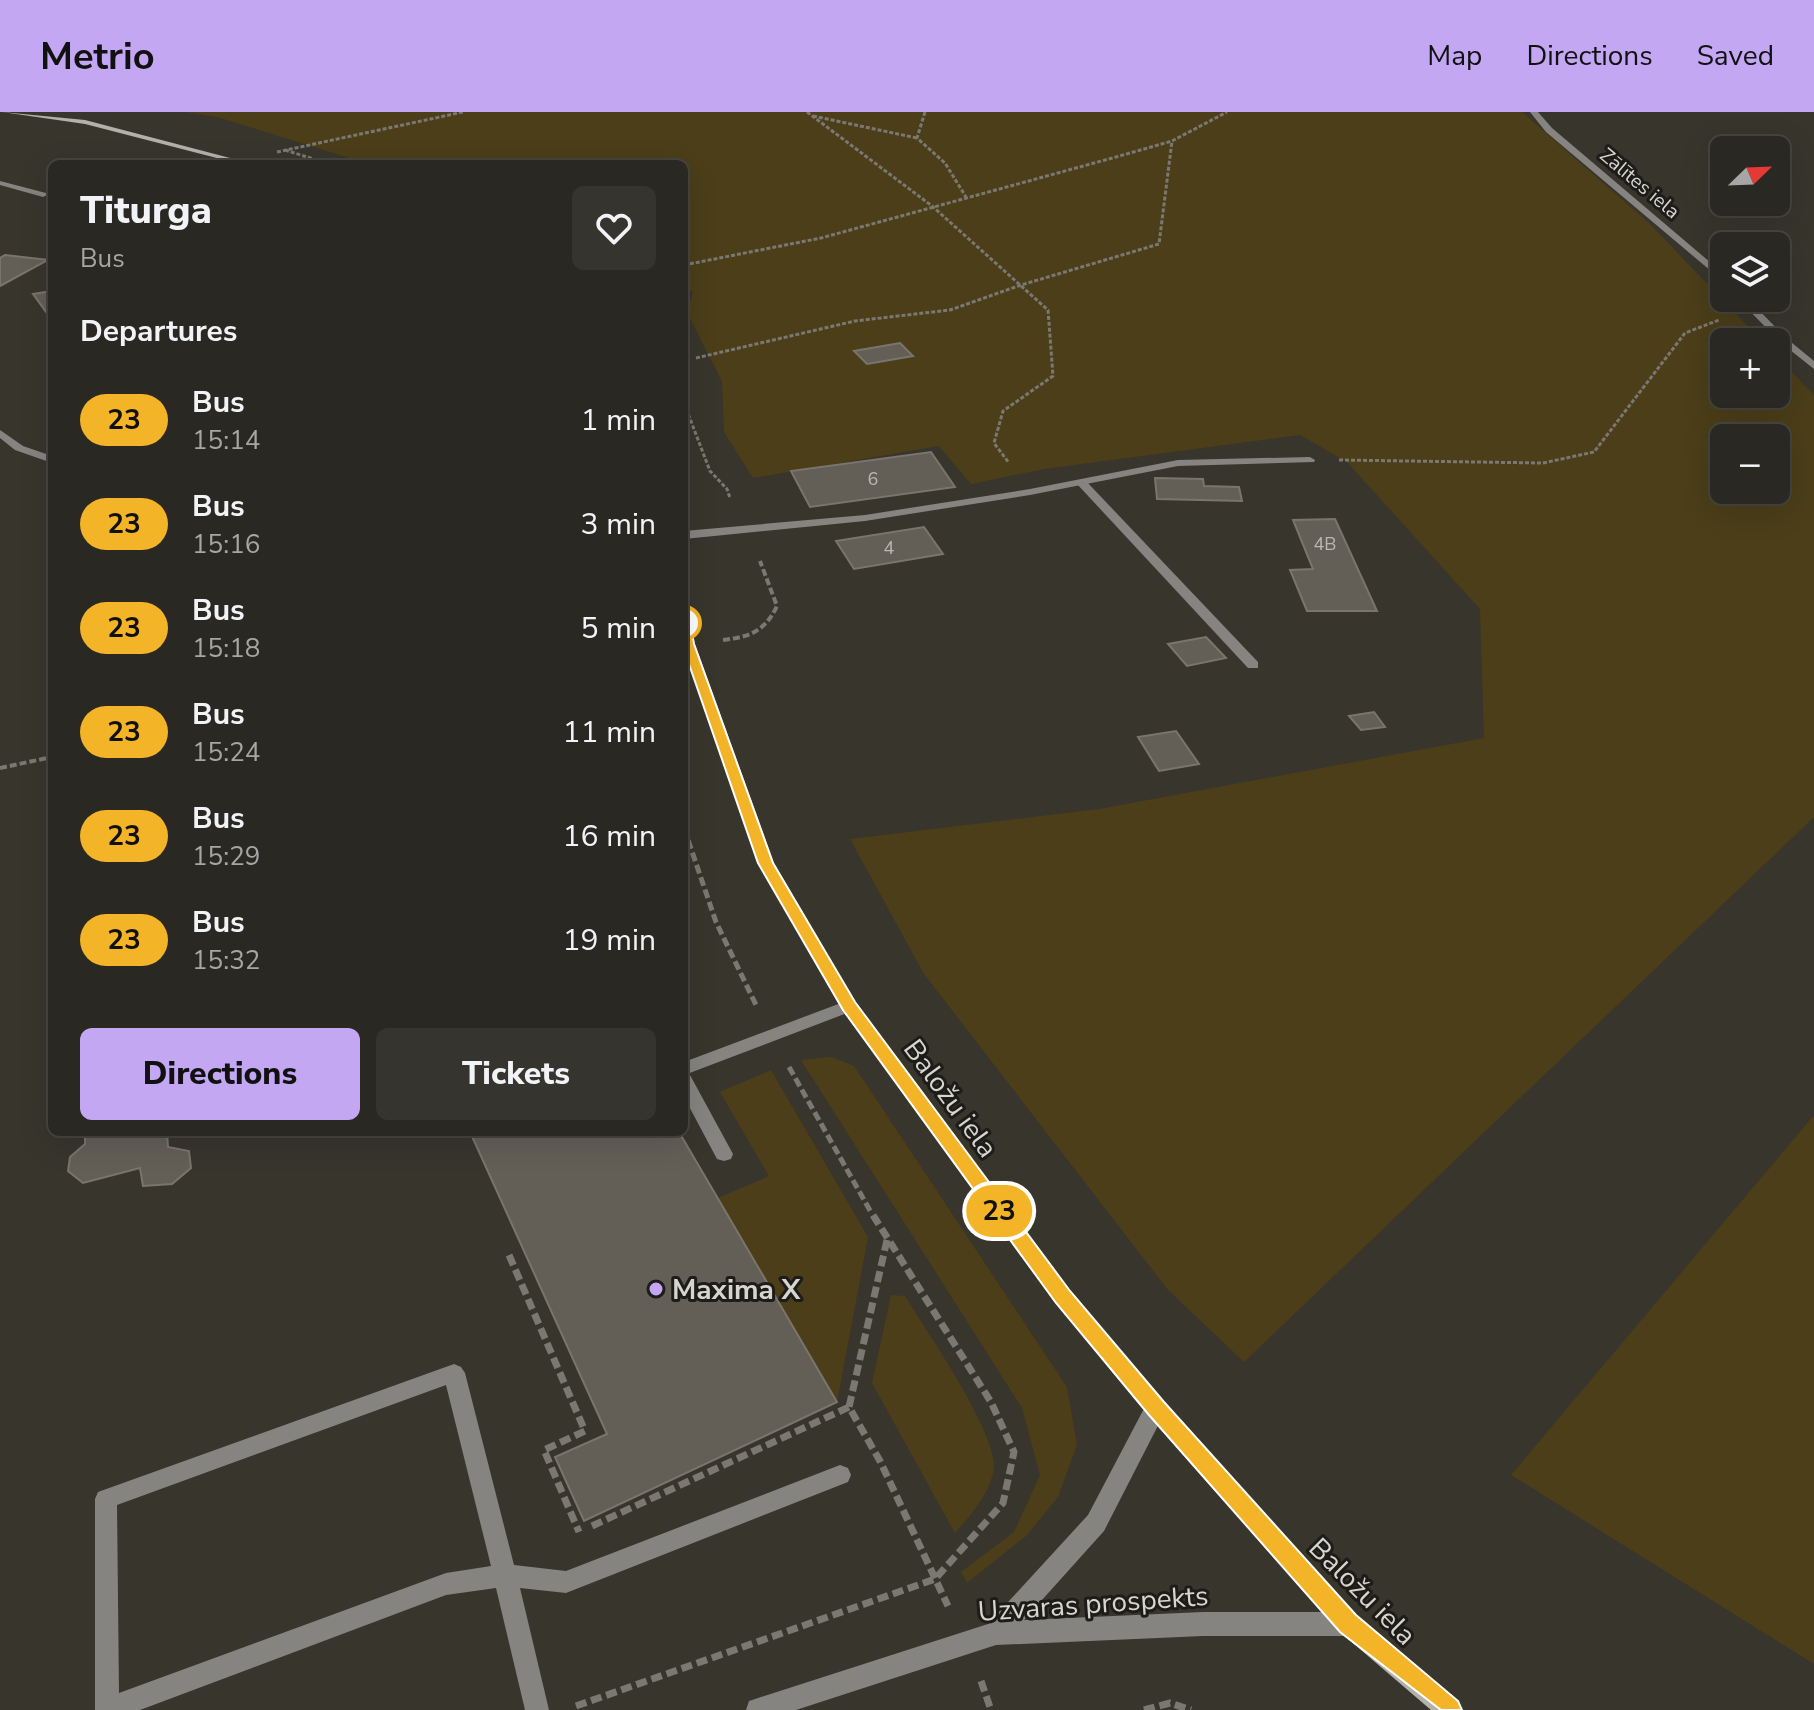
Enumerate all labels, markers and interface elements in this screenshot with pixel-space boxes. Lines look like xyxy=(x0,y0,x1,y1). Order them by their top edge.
text: Metrio xyxy=(40,31,155,82)
text: Map xyxy=(1427,37,1482,75)
text: Directions xyxy=(1526,37,1653,75)
text: Saved xyxy=(1697,37,1774,75)
north arrow xyxy=(1710,136,1790,216)
map controls xyxy=(1710,136,1790,504)
street label: Zālītes iela xyxy=(1594,142,1685,225)
text: Titurga xyxy=(80,185,212,236)
button: heart xyxy=(572,186,656,270)
button: layers xyxy=(1710,232,1790,312)
text: Bus xyxy=(80,241,125,276)
text: Departures xyxy=(80,311,237,352)
button: + xyxy=(1710,328,1790,408)
text: Bus xyxy=(192,382,245,423)
text: 1 min xyxy=(581,400,656,441)
text: 23 xyxy=(107,401,141,439)
text: 15:14 xyxy=(192,423,260,458)
button: − xyxy=(1710,424,1790,504)
house number: 6 xyxy=(868,467,878,491)
text: Bus xyxy=(192,486,245,527)
text: 3 min xyxy=(581,504,656,545)
text: 23 xyxy=(107,505,141,543)
text: 15:16 xyxy=(192,527,260,562)
house number: 4B xyxy=(1314,532,1336,556)
house number: 4 xyxy=(884,536,895,560)
text: Bus xyxy=(192,590,245,631)
unlabelled marker xyxy=(667,606,701,640)
text: 5 min xyxy=(581,608,656,649)
text: 23 xyxy=(107,609,141,647)
text: 15:18 xyxy=(192,631,260,666)
text: Bus xyxy=(192,694,245,735)
text: 11 min xyxy=(563,712,656,753)
text: 23 xyxy=(107,713,141,751)
text: 15:24 xyxy=(192,735,260,770)
text: Bus xyxy=(192,798,245,839)
text: 16 min xyxy=(563,816,656,857)
text: 23 xyxy=(107,817,141,855)
text: 15:29 xyxy=(192,839,260,874)
text: Bus xyxy=(192,902,245,943)
text: 19 min xyxy=(563,920,656,961)
text: 23 xyxy=(107,921,141,959)
text: 15:32 xyxy=(192,943,260,978)
button: Directions xyxy=(80,1028,360,1120)
button: Tickets xyxy=(376,1028,656,1120)
street label: Baložu iela xyxy=(894,1032,1006,1165)
line badge: 23 xyxy=(963,1185,1035,1237)
text: 23 xyxy=(982,1192,1016,1230)
place label: Maxima X xyxy=(672,1271,800,1309)
marker: Maxima X xyxy=(647,1280,665,1298)
street label: Baložu iela xyxy=(1300,1530,1424,1654)
street label: Uzvaras prospekts xyxy=(977,1577,1210,1631)

